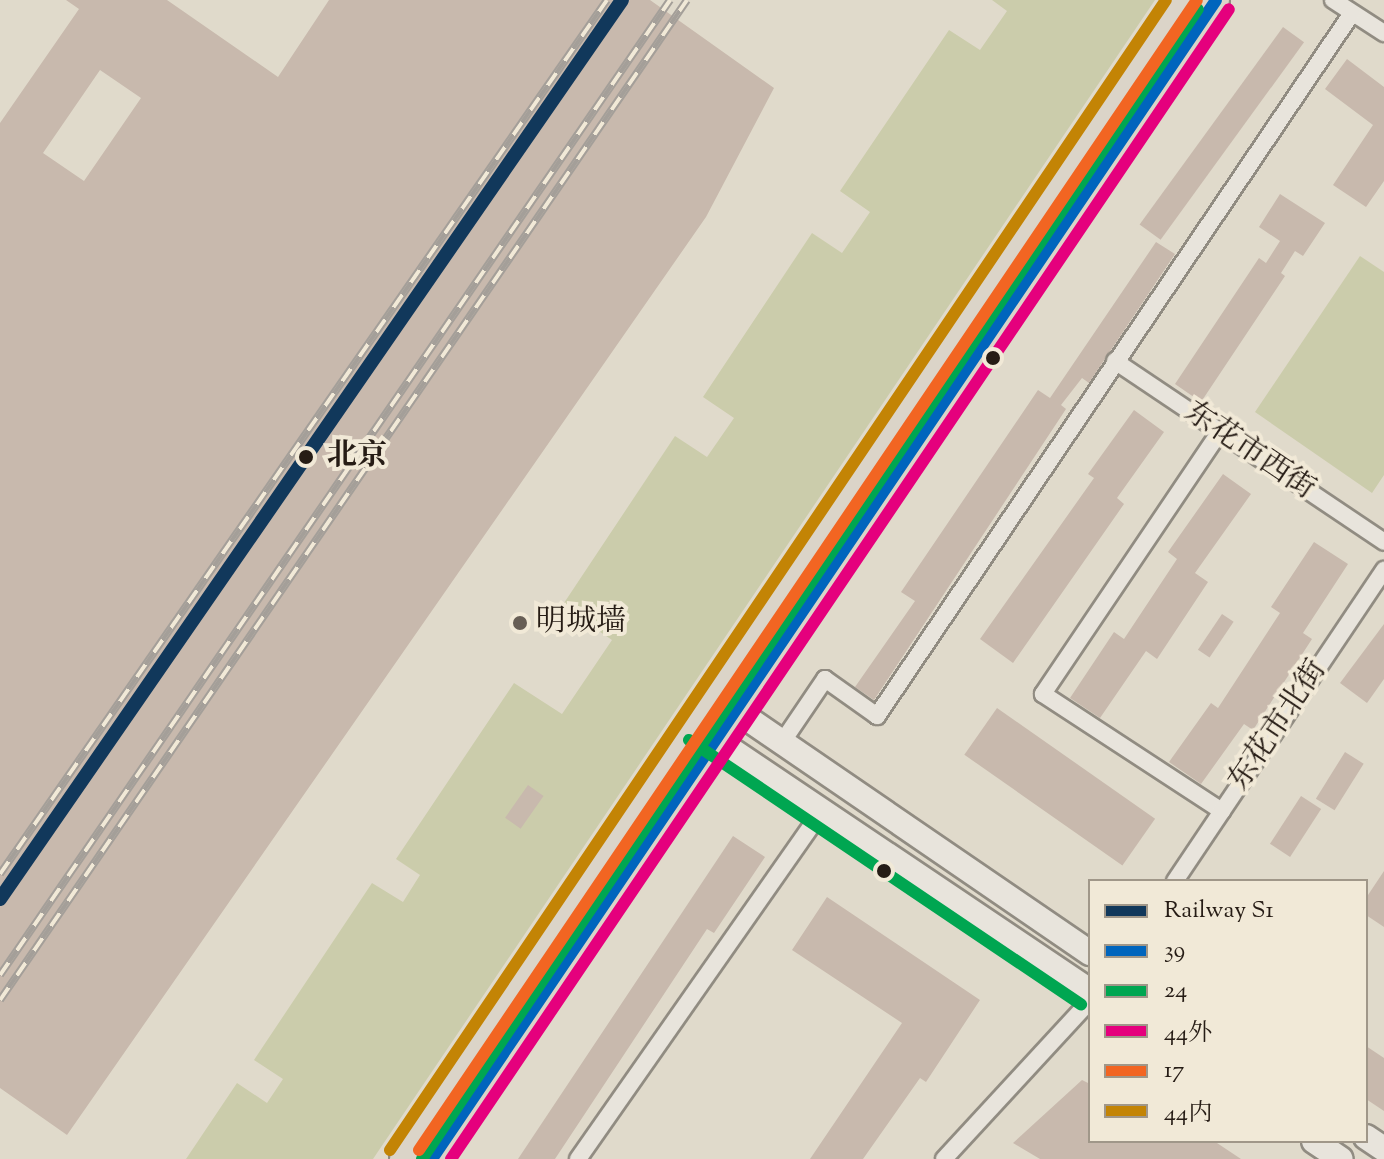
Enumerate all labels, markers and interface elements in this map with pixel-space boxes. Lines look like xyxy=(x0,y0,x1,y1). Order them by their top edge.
unlabelled marker xyxy=(985,350,1001,366)
street label: 东花市西街 xyxy=(1177,395,1321,509)
place label: 北京 xyxy=(327,439,387,475)
marker: 北京 xyxy=(292,443,320,471)
place label: 明城墙 xyxy=(536,605,626,641)
marker: 明城墙 xyxy=(511,614,529,632)
street label: 东花市北街 xyxy=(1222,654,1336,798)
unlabelled marker xyxy=(876,863,892,879)
legend xyxy=(1088,879,1368,1143)
text: Railway S1 xyxy=(1164,894,1274,928)
text: 39 xyxy=(1164,934,1185,968)
text: 24 xyxy=(1164,974,1187,1008)
text: 44外 xyxy=(1164,1017,1212,1051)
text: 17 xyxy=(1164,1054,1184,1088)
text: 44内 xyxy=(1164,1097,1212,1131)

